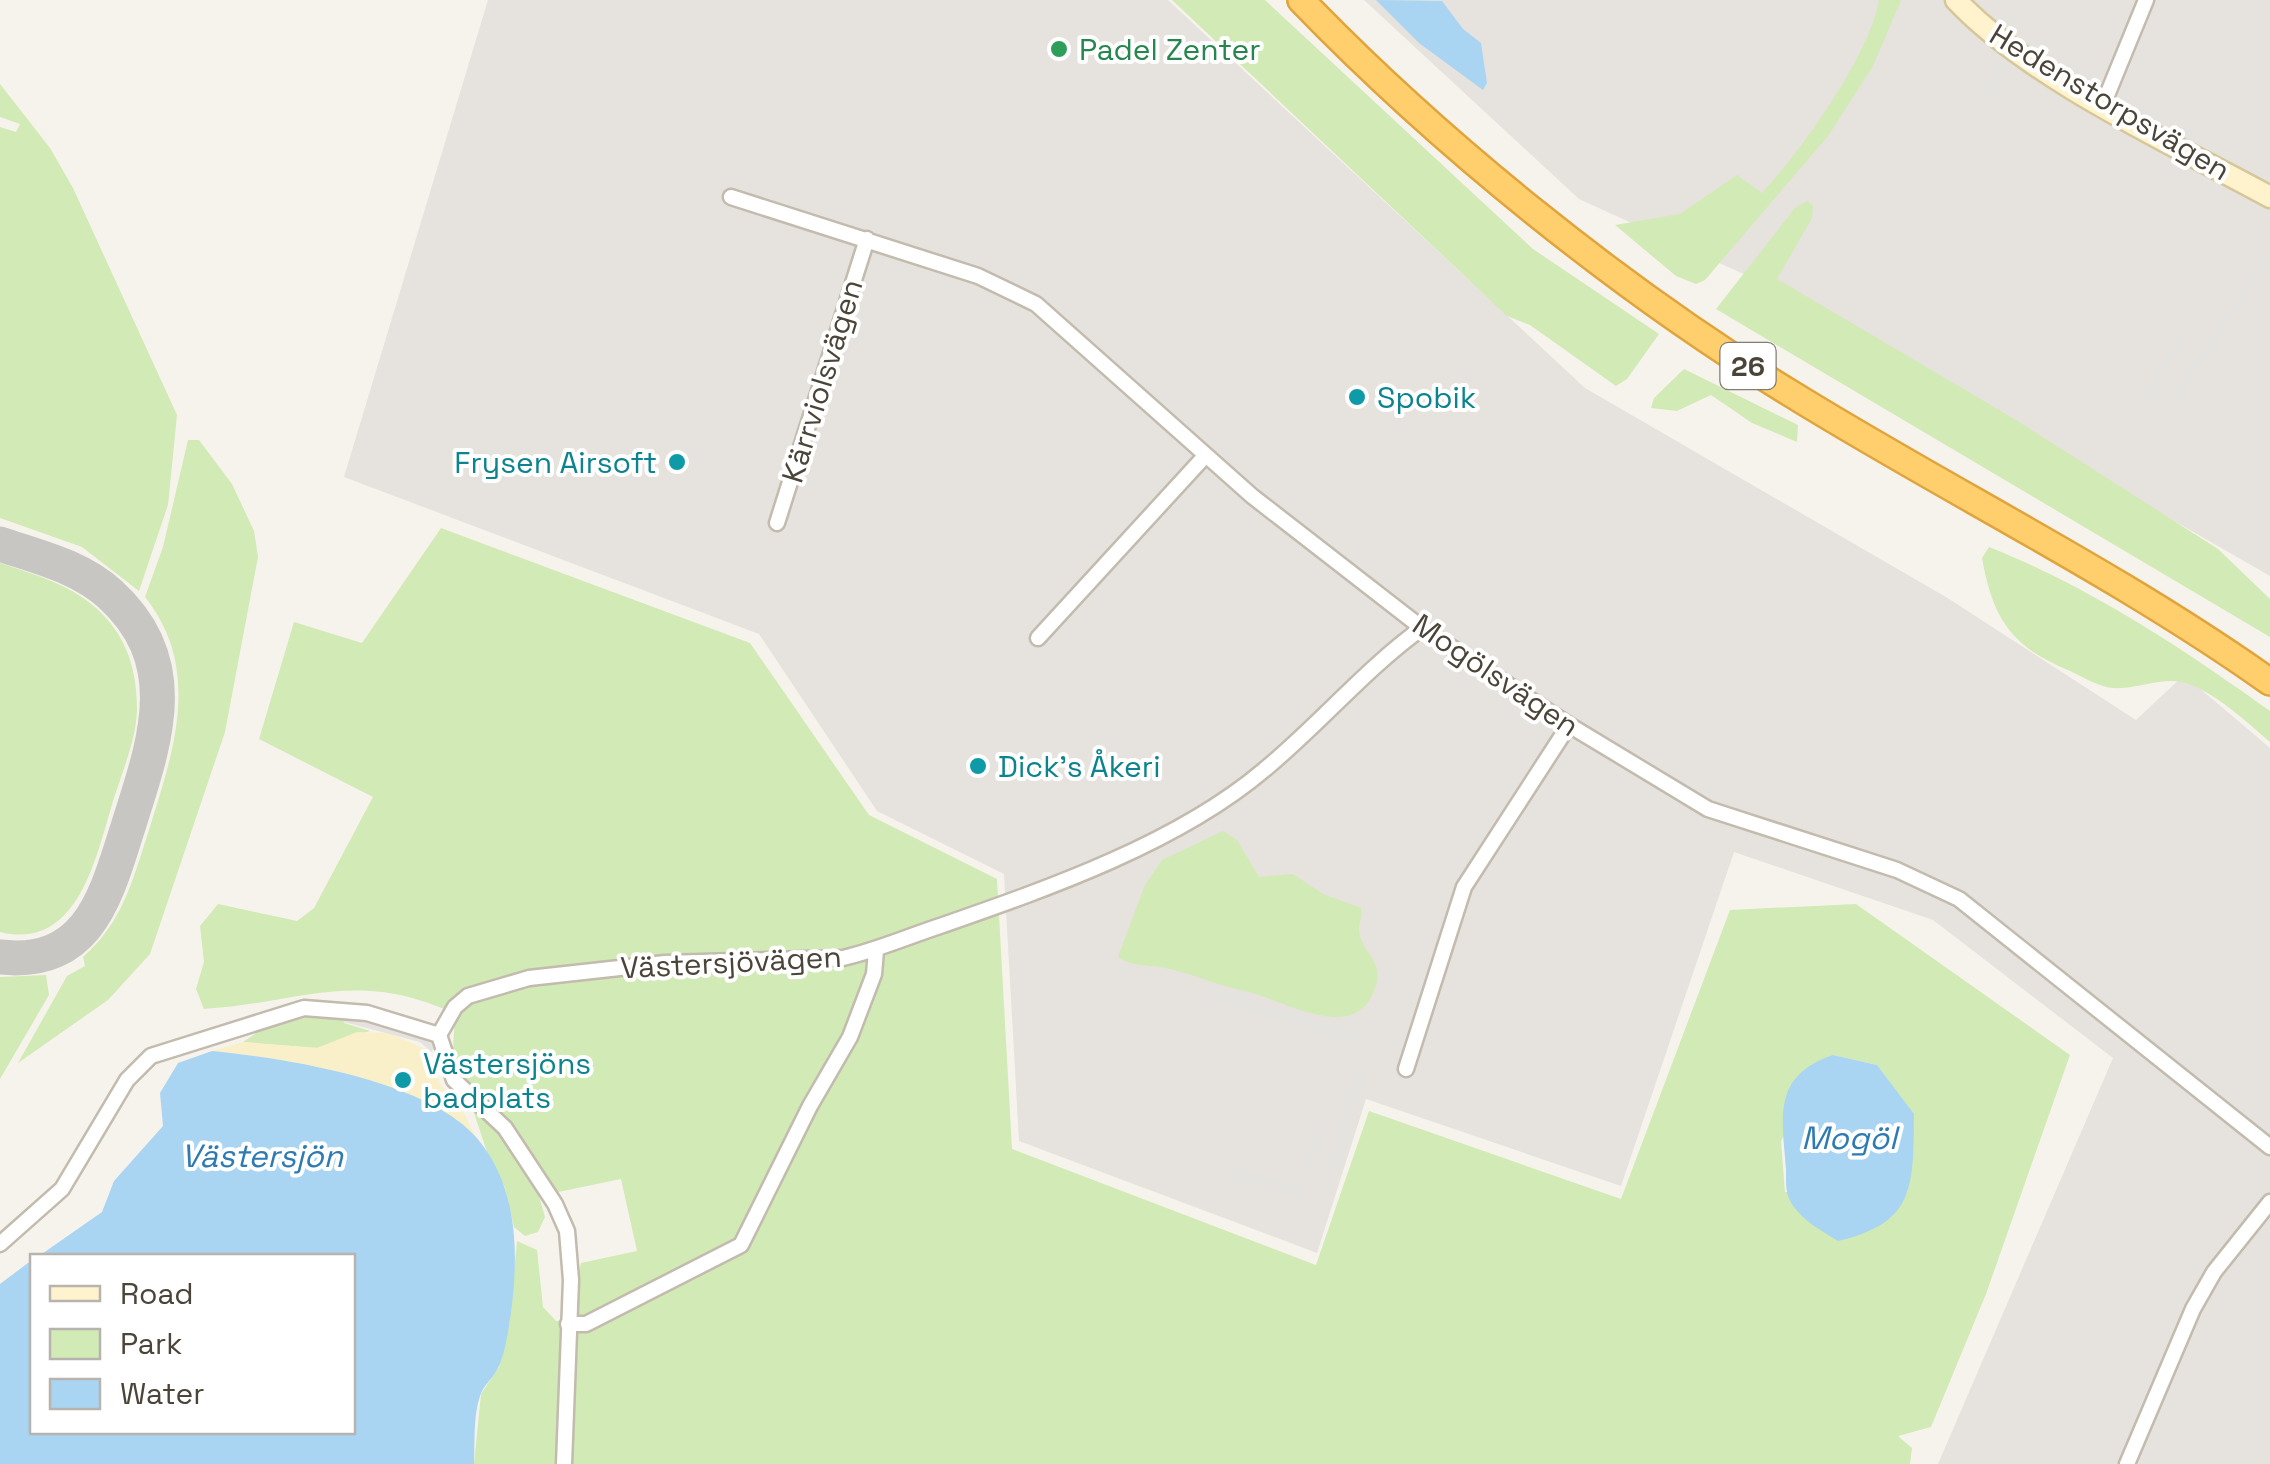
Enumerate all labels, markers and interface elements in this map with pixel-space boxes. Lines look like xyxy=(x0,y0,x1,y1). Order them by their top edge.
street label: Hedenstorpsvägen xyxy=(1983,15,2237,189)
place label: Padel Zenter xyxy=(1079,30,1261,69)
marker: Padel Zenter xyxy=(1048,38,1070,60)
street label: Kärrviolsvägen xyxy=(773,275,871,487)
road number: 26 xyxy=(1720,343,1776,389)
place label: Spobik xyxy=(1377,378,1476,417)
marker: Spobik xyxy=(1346,386,1368,408)
place label: Frysen Airsoft xyxy=(454,443,657,482)
marker: Frysen Airsoft xyxy=(666,451,688,473)
street label: Mogölsvägen xyxy=(1405,605,1587,745)
place label: Dick's Åkeri xyxy=(998,747,1161,786)
marker: Dick's Åkeri xyxy=(967,755,989,777)
street label: Västersjövägen xyxy=(620,937,842,987)
place label: Västersjöns badplats xyxy=(423,1044,591,1117)
marker: Västersjöns badplats xyxy=(392,1069,414,1091)
water label: Mogöl xyxy=(1801,1118,1900,1158)
water label: Västersjön xyxy=(181,1136,345,1176)
legend xyxy=(30,1254,355,1434)
text: Road xyxy=(120,1274,194,1313)
text: Park xyxy=(120,1324,182,1363)
text: Water xyxy=(120,1374,205,1413)

